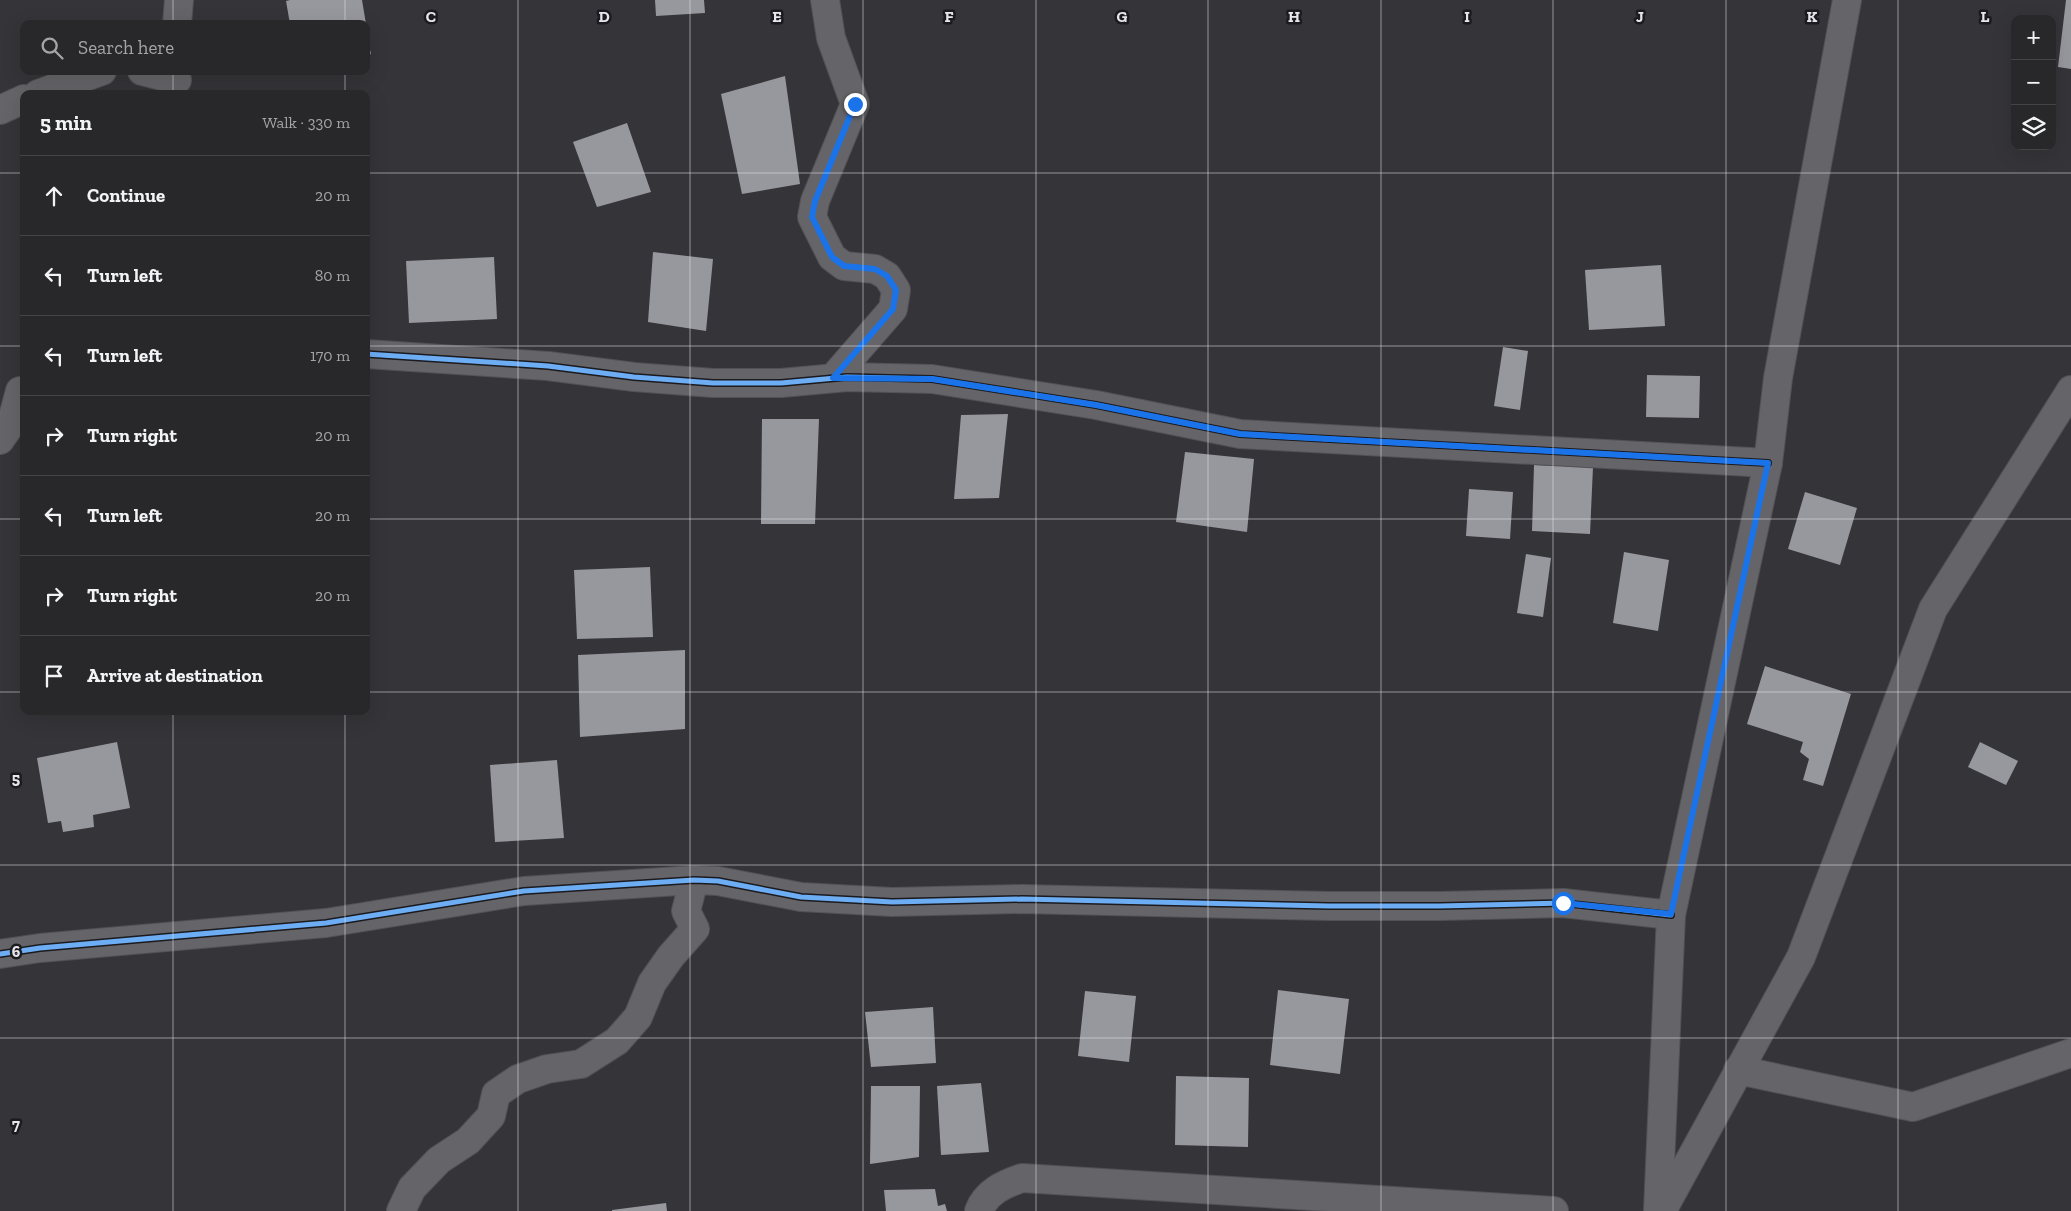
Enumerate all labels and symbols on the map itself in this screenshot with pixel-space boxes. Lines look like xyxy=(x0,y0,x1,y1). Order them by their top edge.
text: C xyxy=(426,7,436,26)
text: D xyxy=(598,7,610,26)
text: E xyxy=(772,7,782,26)
text: F xyxy=(944,7,954,26)
text: G xyxy=(1117,7,1128,26)
text: H xyxy=(1288,7,1300,26)
text: I xyxy=(1464,7,1470,26)
text: J xyxy=(1636,7,1644,26)
text: K xyxy=(1807,7,1818,26)
text: L xyxy=(1981,7,1990,26)
route end xyxy=(844,93,867,116)
text: 5 xyxy=(12,769,20,788)
route start xyxy=(1552,892,1575,915)
text: 6 xyxy=(12,942,21,961)
text: 7 xyxy=(12,1115,20,1134)

